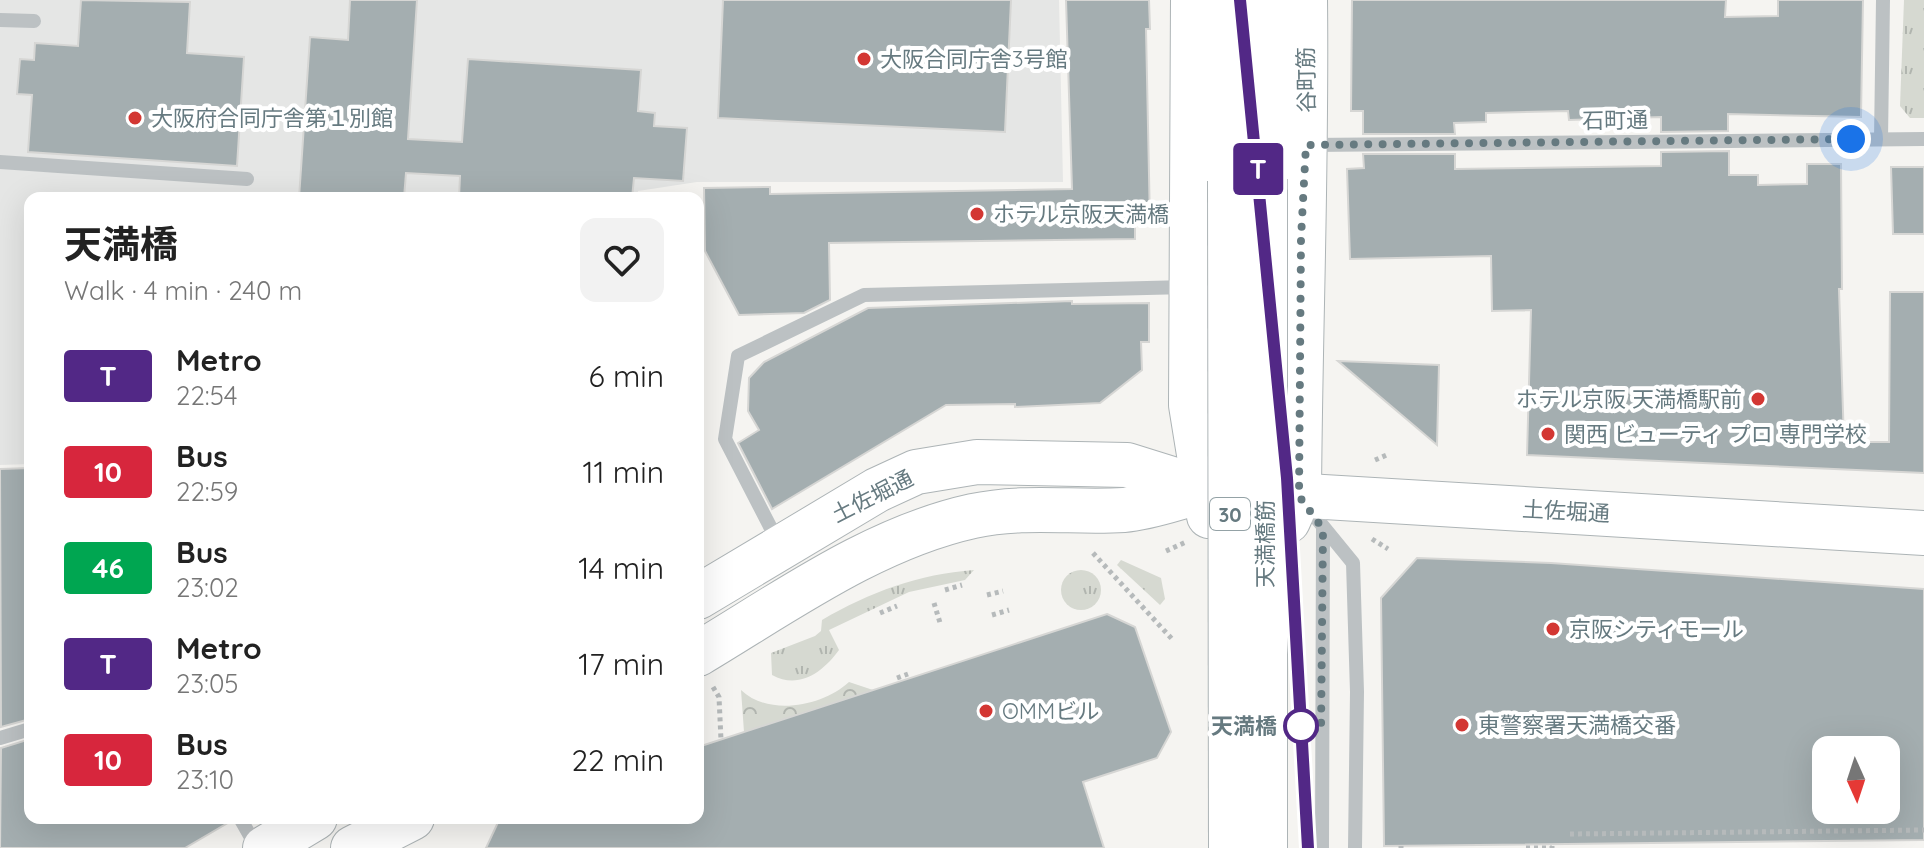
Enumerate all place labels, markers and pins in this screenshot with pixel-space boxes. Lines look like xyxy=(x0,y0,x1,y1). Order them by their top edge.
place label: 大阪合同庁舎3号館 xyxy=(880,45,1068,73)
marker: 大阪合同庁舎3号館 xyxy=(855,50,873,68)
place label: 大阪府合同庁舎第１別館 xyxy=(151,104,393,132)
marker: 大阪府合同庁舎第１別館 xyxy=(126,109,144,127)
place label: ホテル京阪天満橋 xyxy=(993,200,1169,228)
marker: ホテル京阪天満橋 xyxy=(968,205,986,223)
place label: ホテル京阪 天満橋駅前 xyxy=(1516,385,1742,413)
marker: ホテル京阪 天満橋駅前 xyxy=(1749,390,1767,408)
place label: 関西 ビューティ プロ 専門学校 xyxy=(1564,420,1867,448)
marker: 関西 ビューティ プロ 専門学校 xyxy=(1539,425,1557,443)
place label: 京阪シティモール xyxy=(1569,615,1744,643)
marker: 京阪シティモール xyxy=(1544,620,1562,638)
place label: OMMビル xyxy=(1002,697,1099,725)
marker: OMMビル xyxy=(977,702,995,720)
marker: 天満橋 xyxy=(1284,709,1318,743)
place label: 東警察署天満橋交番 xyxy=(1478,711,1676,739)
place label: 天満橋 xyxy=(1211,712,1277,740)
marker: 東警察署天満橋交番 xyxy=(1453,716,1471,734)

